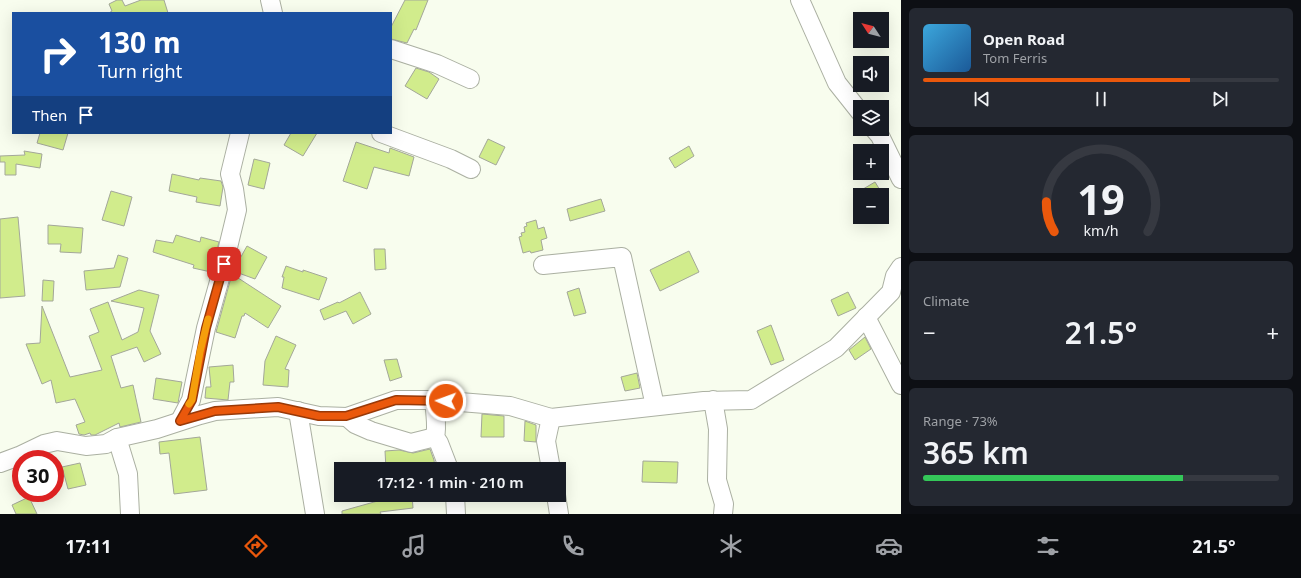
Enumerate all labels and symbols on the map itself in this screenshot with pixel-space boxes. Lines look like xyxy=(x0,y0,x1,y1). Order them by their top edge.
north arrow xyxy=(853,12,889,48)
pin xyxy=(207,247,241,281)
position arrow xyxy=(425,380,467,422)
speed limit sign: 30 xyxy=(12,450,64,502)

